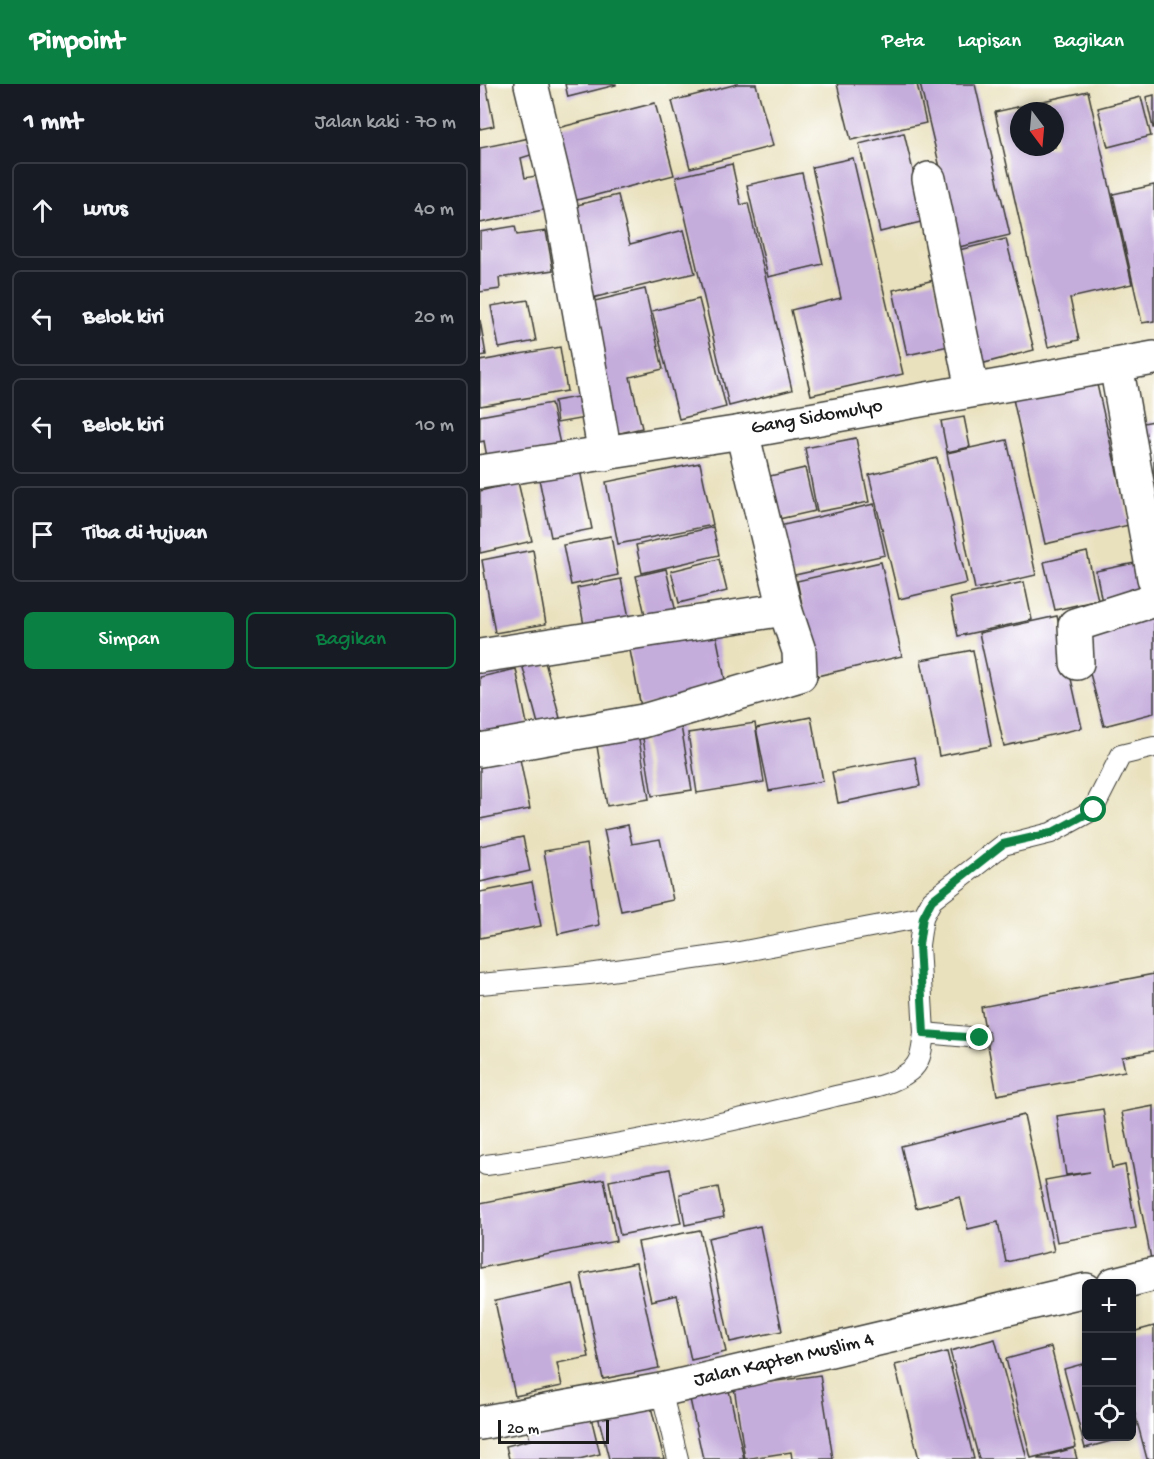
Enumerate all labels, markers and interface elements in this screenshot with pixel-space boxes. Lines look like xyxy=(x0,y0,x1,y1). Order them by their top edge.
text: Pinpoint xyxy=(30,26,124,59)
text: Peta xyxy=(882,30,925,55)
text: Lapisan xyxy=(958,30,1021,55)
text: Bagikan xyxy=(1054,30,1124,55)
north arrow xyxy=(1010,102,1064,156)
text: 1 mnt xyxy=(24,108,82,139)
text: Jalan kaki · 70 m xyxy=(315,112,456,135)
icon: ahead xyxy=(26,194,59,227)
text: Lurus xyxy=(83,197,128,223)
text: 40 m xyxy=(414,199,454,222)
icon: left xyxy=(26,302,59,335)
text: Belok kiri xyxy=(83,305,164,331)
text: 20 m xyxy=(414,307,454,330)
street label: Gang Sidomulyo xyxy=(749,395,885,441)
icon: left xyxy=(26,410,59,443)
text: Belok kiri xyxy=(83,413,164,439)
text: 10 m xyxy=(416,415,454,438)
icon: arrive xyxy=(26,518,59,551)
text: Tiba di tujuan xyxy=(83,521,207,547)
button: Simpan xyxy=(24,612,234,669)
button: Bagikan xyxy=(246,612,456,669)
route start xyxy=(1080,796,1106,822)
route end xyxy=(966,1024,992,1050)
map controls xyxy=(1082,1279,1136,1441)
button: + xyxy=(1082,1279,1136,1333)
street label: Jalan Kapten Muslim 4 xyxy=(692,1329,877,1393)
button: − xyxy=(1082,1333,1136,1387)
button: locate xyxy=(1082,1387,1136,1441)
scale bar xyxy=(498,1417,609,1444)
text: 20 m xyxy=(507,1421,539,1440)

